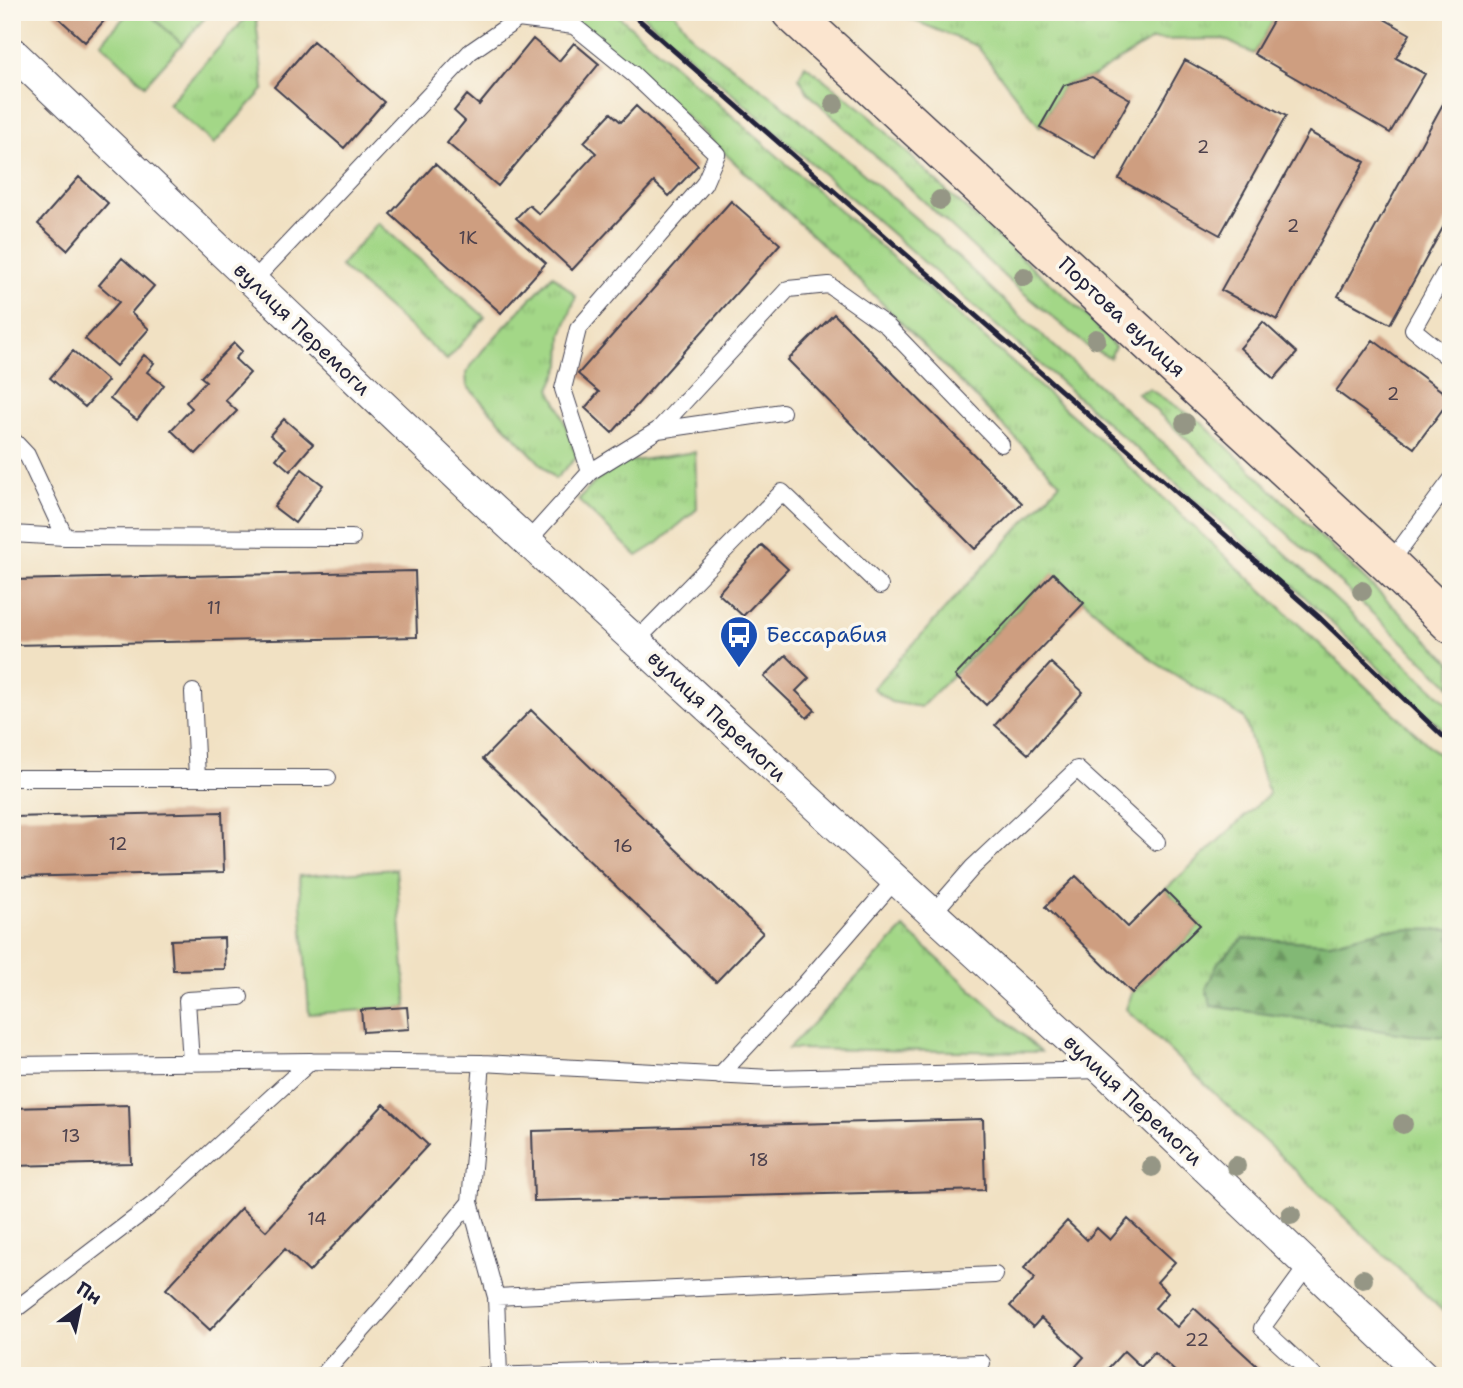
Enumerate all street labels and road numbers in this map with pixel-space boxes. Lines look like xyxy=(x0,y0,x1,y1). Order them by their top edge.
street label: Портова вулиця xyxy=(1052,251,1192,383)
street label: вулиця Перемоги xyxy=(227,256,377,402)
street label: вулиця Перемоги xyxy=(641,644,793,788)
street label: вулиця Перемоги xyxy=(1057,1028,1209,1172)

